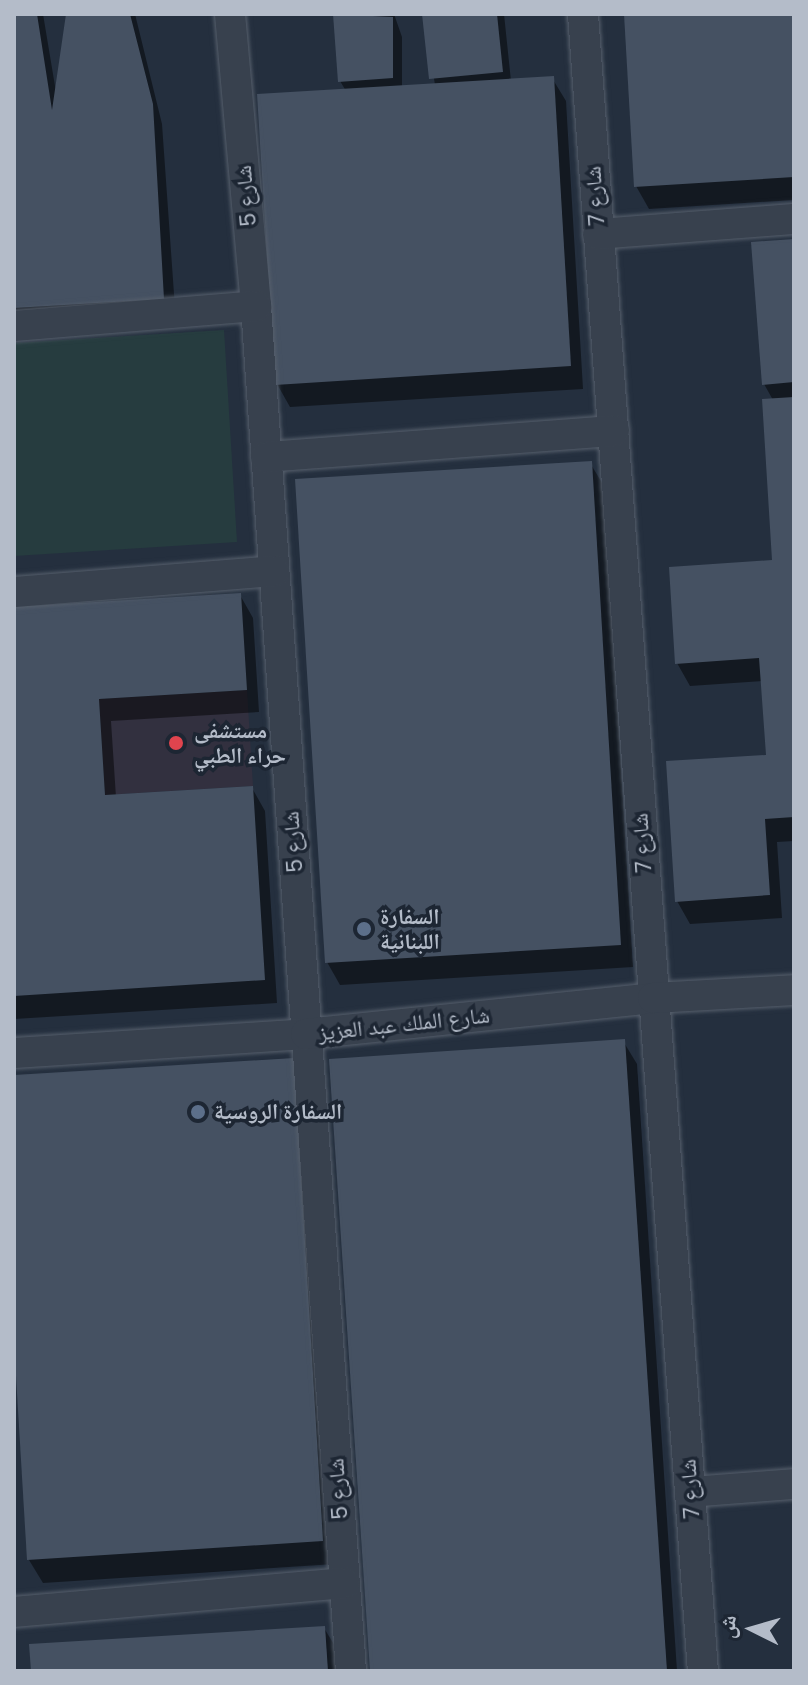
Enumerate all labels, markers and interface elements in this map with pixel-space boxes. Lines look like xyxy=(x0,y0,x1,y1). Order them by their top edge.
street label: شارع 5 xyxy=(230,164,262,228)
street label: شارع 7 xyxy=(580,165,610,227)
place label: مستشفى حراء الطبي xyxy=(194,717,286,768)
marker: مستشفى حراء الطبي xyxy=(165,732,187,754)
street label: شارع 5 xyxy=(278,810,308,874)
street label: شارع 7 xyxy=(627,812,657,874)
place label: السفارة اللبنانية xyxy=(380,903,440,954)
marker: السفارة اللبنانية xyxy=(355,920,373,938)
street label: شارع الملك عبد العزيز xyxy=(317,1002,491,1046)
place label: السفارة الروسية xyxy=(214,1099,342,1125)
marker: السفارة الروسية xyxy=(189,1103,207,1121)
street label: شارع 5 xyxy=(323,1457,353,1521)
street label: شارع 7 xyxy=(675,1458,705,1520)
north arrow xyxy=(712,1589,792,1669)
text: ش xyxy=(711,1614,744,1640)

